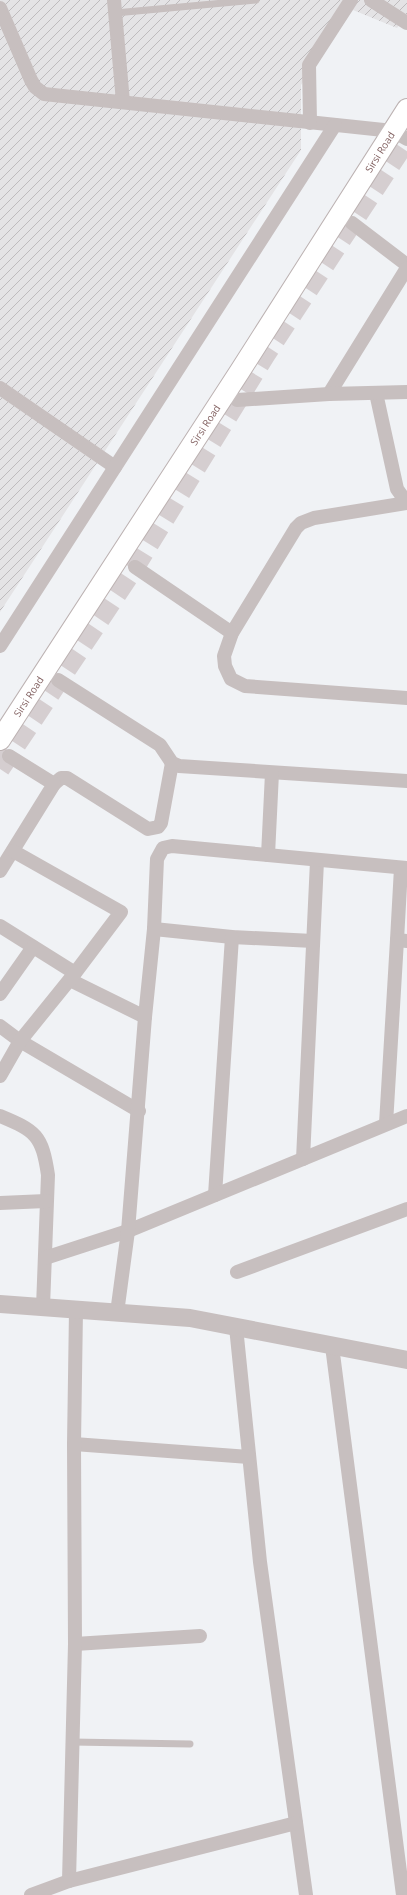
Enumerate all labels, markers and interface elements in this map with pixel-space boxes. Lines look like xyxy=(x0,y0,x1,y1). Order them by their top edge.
street label: Sirsi Road xyxy=(361,129,398,175)
street label: Sirsi Road xyxy=(187,402,223,448)
street label: Sirsi Road xyxy=(10,673,47,719)

